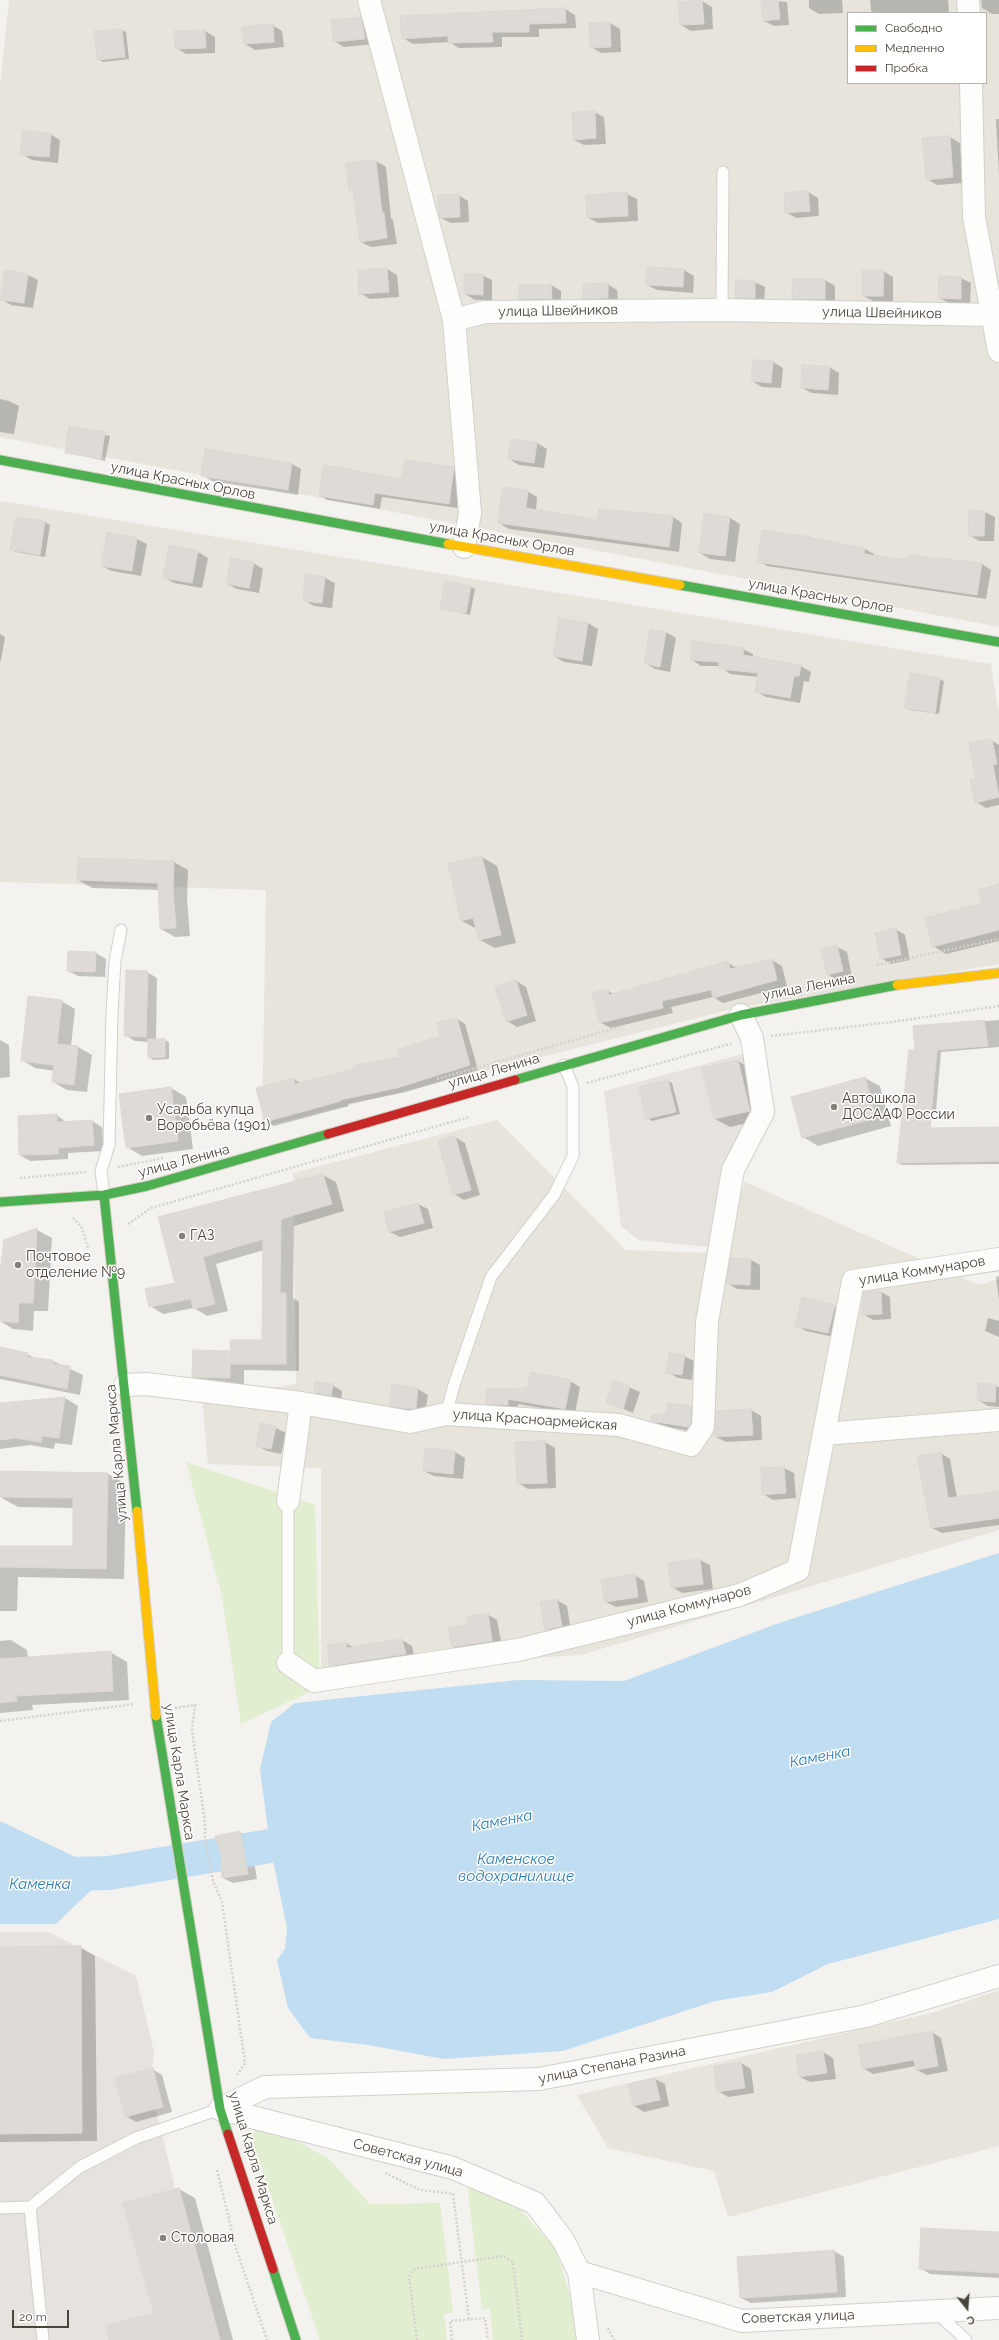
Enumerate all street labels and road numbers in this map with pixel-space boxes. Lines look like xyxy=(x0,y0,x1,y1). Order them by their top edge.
street label: улица Швейников xyxy=(498,302,618,320)
street label: улица Швейников xyxy=(822,304,942,322)
street label: улица Красных Орлов xyxy=(109,459,257,503)
street label: улица Красных Орлов xyxy=(428,518,576,560)
street label: улица Красных Орлов xyxy=(747,575,895,617)
street label: улица Ленина xyxy=(761,970,857,1004)
street label: улица Ленина xyxy=(447,1050,541,1092)
street label: улица Ленина xyxy=(137,1141,231,1181)
street label: улица Коммунаров xyxy=(858,1253,986,1289)
street label: улица Карла Маркса xyxy=(103,1383,131,1523)
street label: улица Красноармейская xyxy=(452,1406,618,1434)
street label: улица Коммунаров xyxy=(625,1581,753,1631)
street label: улица Карла Маркса xyxy=(160,1702,198,1842)
street label: улица Степана Разина xyxy=(537,2042,687,2088)
street label: улица Карла Маркса xyxy=(225,2089,281,2227)
street label: Советская улица xyxy=(351,2135,465,2181)
street label: Советская улица xyxy=(741,2307,855,2327)

